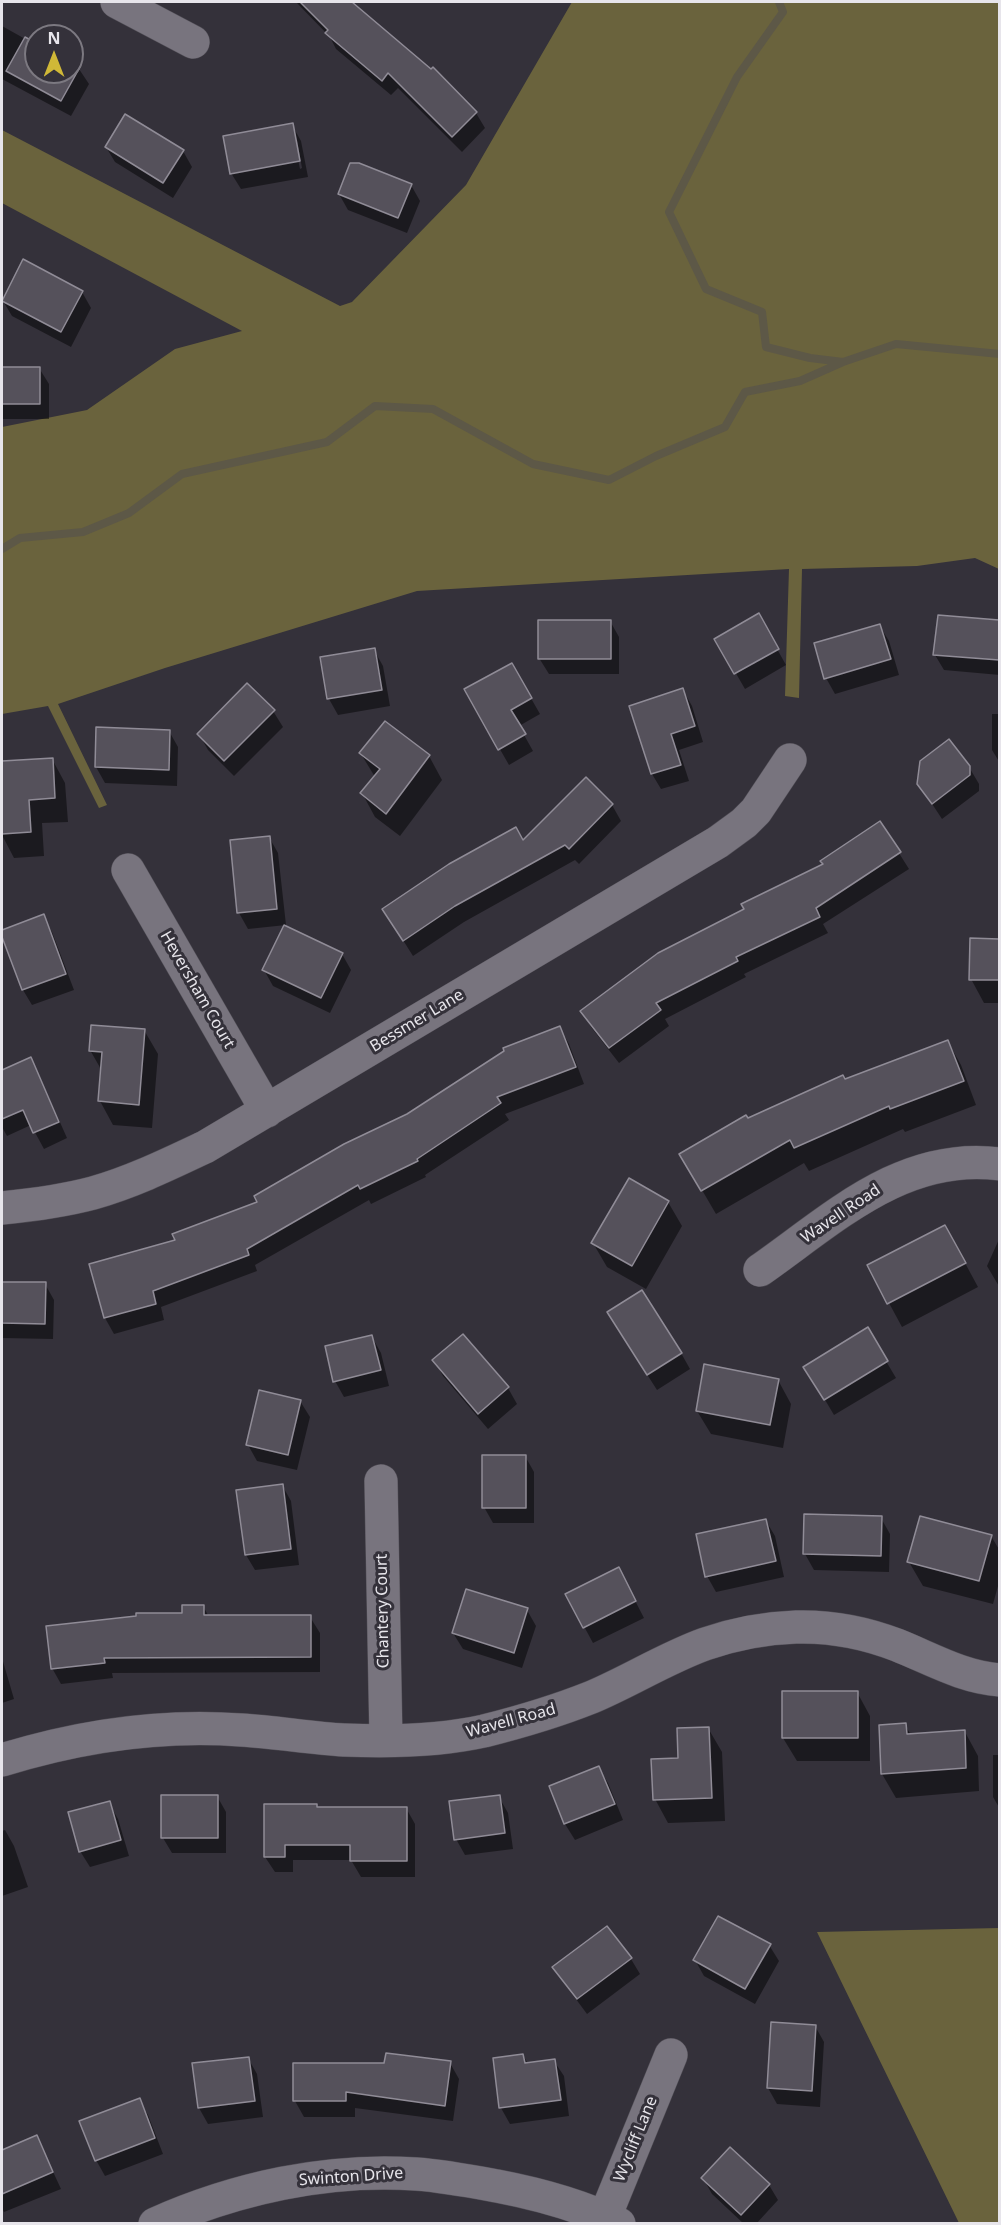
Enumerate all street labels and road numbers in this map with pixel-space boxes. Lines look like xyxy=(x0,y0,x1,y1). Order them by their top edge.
street label: Heversham Court xyxy=(156,928,238,1052)
street label: Bessmer Lane xyxy=(367,986,467,1056)
street label: Wavell Road xyxy=(798,1180,884,1248)
street label: Chantery Court xyxy=(372,1554,394,1668)
street label: Wavell Road xyxy=(464,1700,558,1742)
street label: Wycliff Lane xyxy=(610,2093,662,2185)
street label: Swinton Drive xyxy=(298,2164,404,2190)

